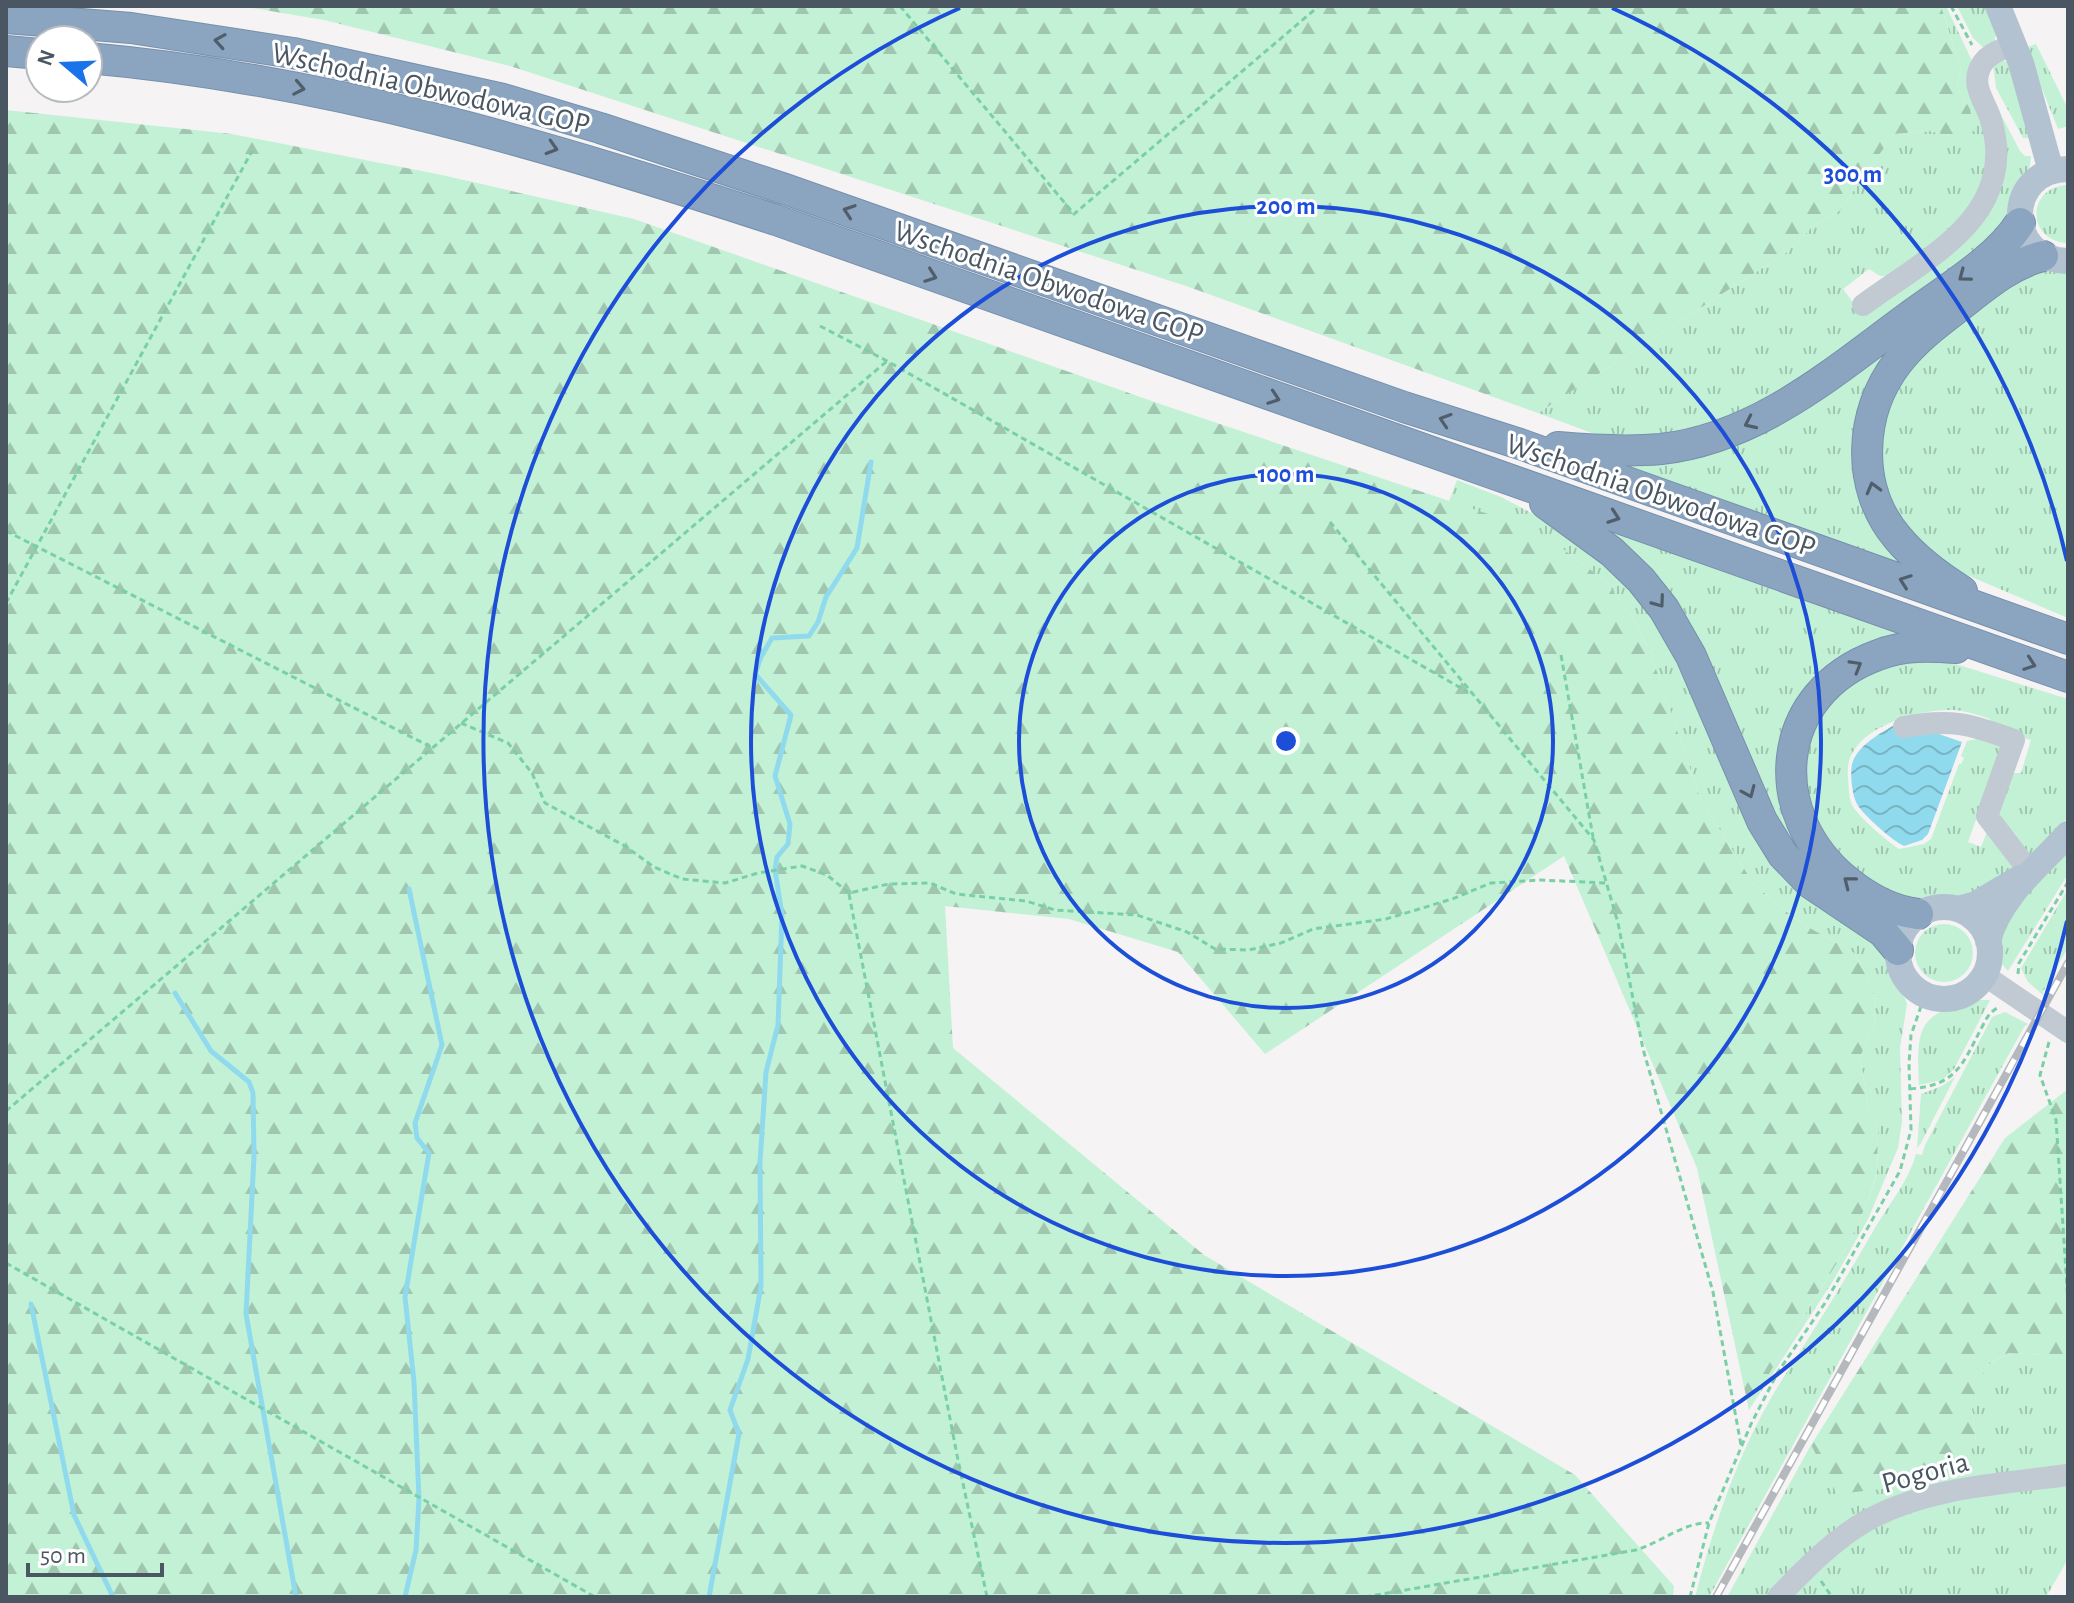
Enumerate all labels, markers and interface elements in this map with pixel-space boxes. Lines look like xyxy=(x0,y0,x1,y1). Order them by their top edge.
north arrow xyxy=(24,24,104,104)
one-way arrow xyxy=(214,33,227,50)
street label: Wschodnia Obwodowa GOP xyxy=(269,38,593,140)
text: N xyxy=(33,47,59,69)
one-way arrow xyxy=(292,79,305,96)
one-way arrow xyxy=(544,139,558,155)
text: 300 m xyxy=(1824,163,1882,187)
text: 200 m xyxy=(1256,195,1316,219)
one-way arrow xyxy=(843,204,857,221)
street label: Wschodnia Obwodowa GOP xyxy=(890,216,1207,350)
one-way arrow xyxy=(1958,266,1972,280)
one-way arrow xyxy=(923,267,937,283)
one-way arrow xyxy=(1267,388,1281,404)
one-way arrow xyxy=(1744,413,1758,429)
one-way arrow xyxy=(1439,414,1453,430)
street label: Wschodnia Obwodowa GOP xyxy=(1502,429,1819,563)
text: 100 m xyxy=(1258,463,1314,487)
one-way arrow xyxy=(1865,482,1882,496)
one-way arrow xyxy=(1606,507,1620,524)
one-way arrow xyxy=(1899,575,1913,591)
one-way arrow xyxy=(1649,594,1664,608)
one-way arrow xyxy=(2022,654,2036,671)
one-way arrow xyxy=(1847,660,1862,676)
centre of rings xyxy=(1272,727,1300,755)
one-way arrow xyxy=(1739,784,1755,798)
one-way arrow xyxy=(1843,877,1858,891)
street label: Pogoria xyxy=(1878,1447,1972,1499)
scale bar xyxy=(28,1527,162,1577)
text: 50 m xyxy=(40,1544,86,1568)

